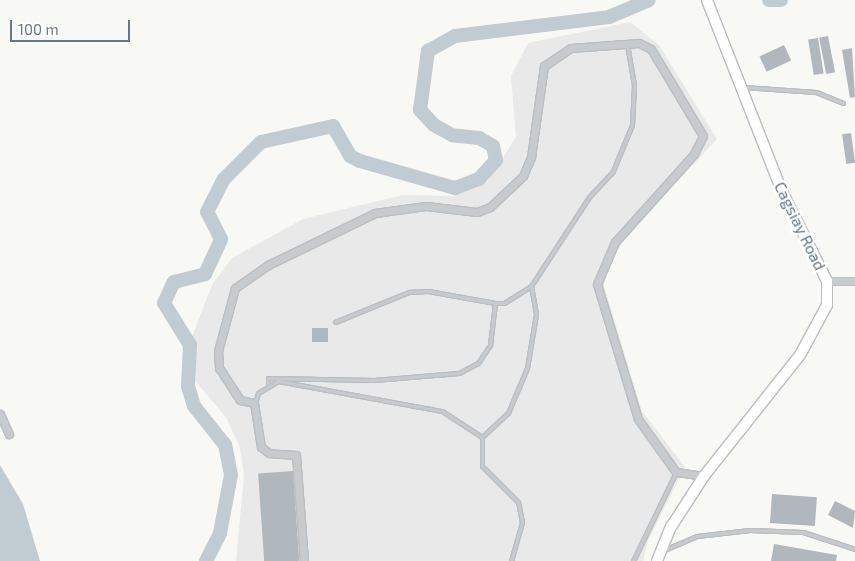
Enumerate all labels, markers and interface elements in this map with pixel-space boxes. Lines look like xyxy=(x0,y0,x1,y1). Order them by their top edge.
scale bar xyxy=(12,10,132,42)
text: 100 m xyxy=(18,20,59,38)
street label: Cagsiay Road xyxy=(770,178,830,274)

